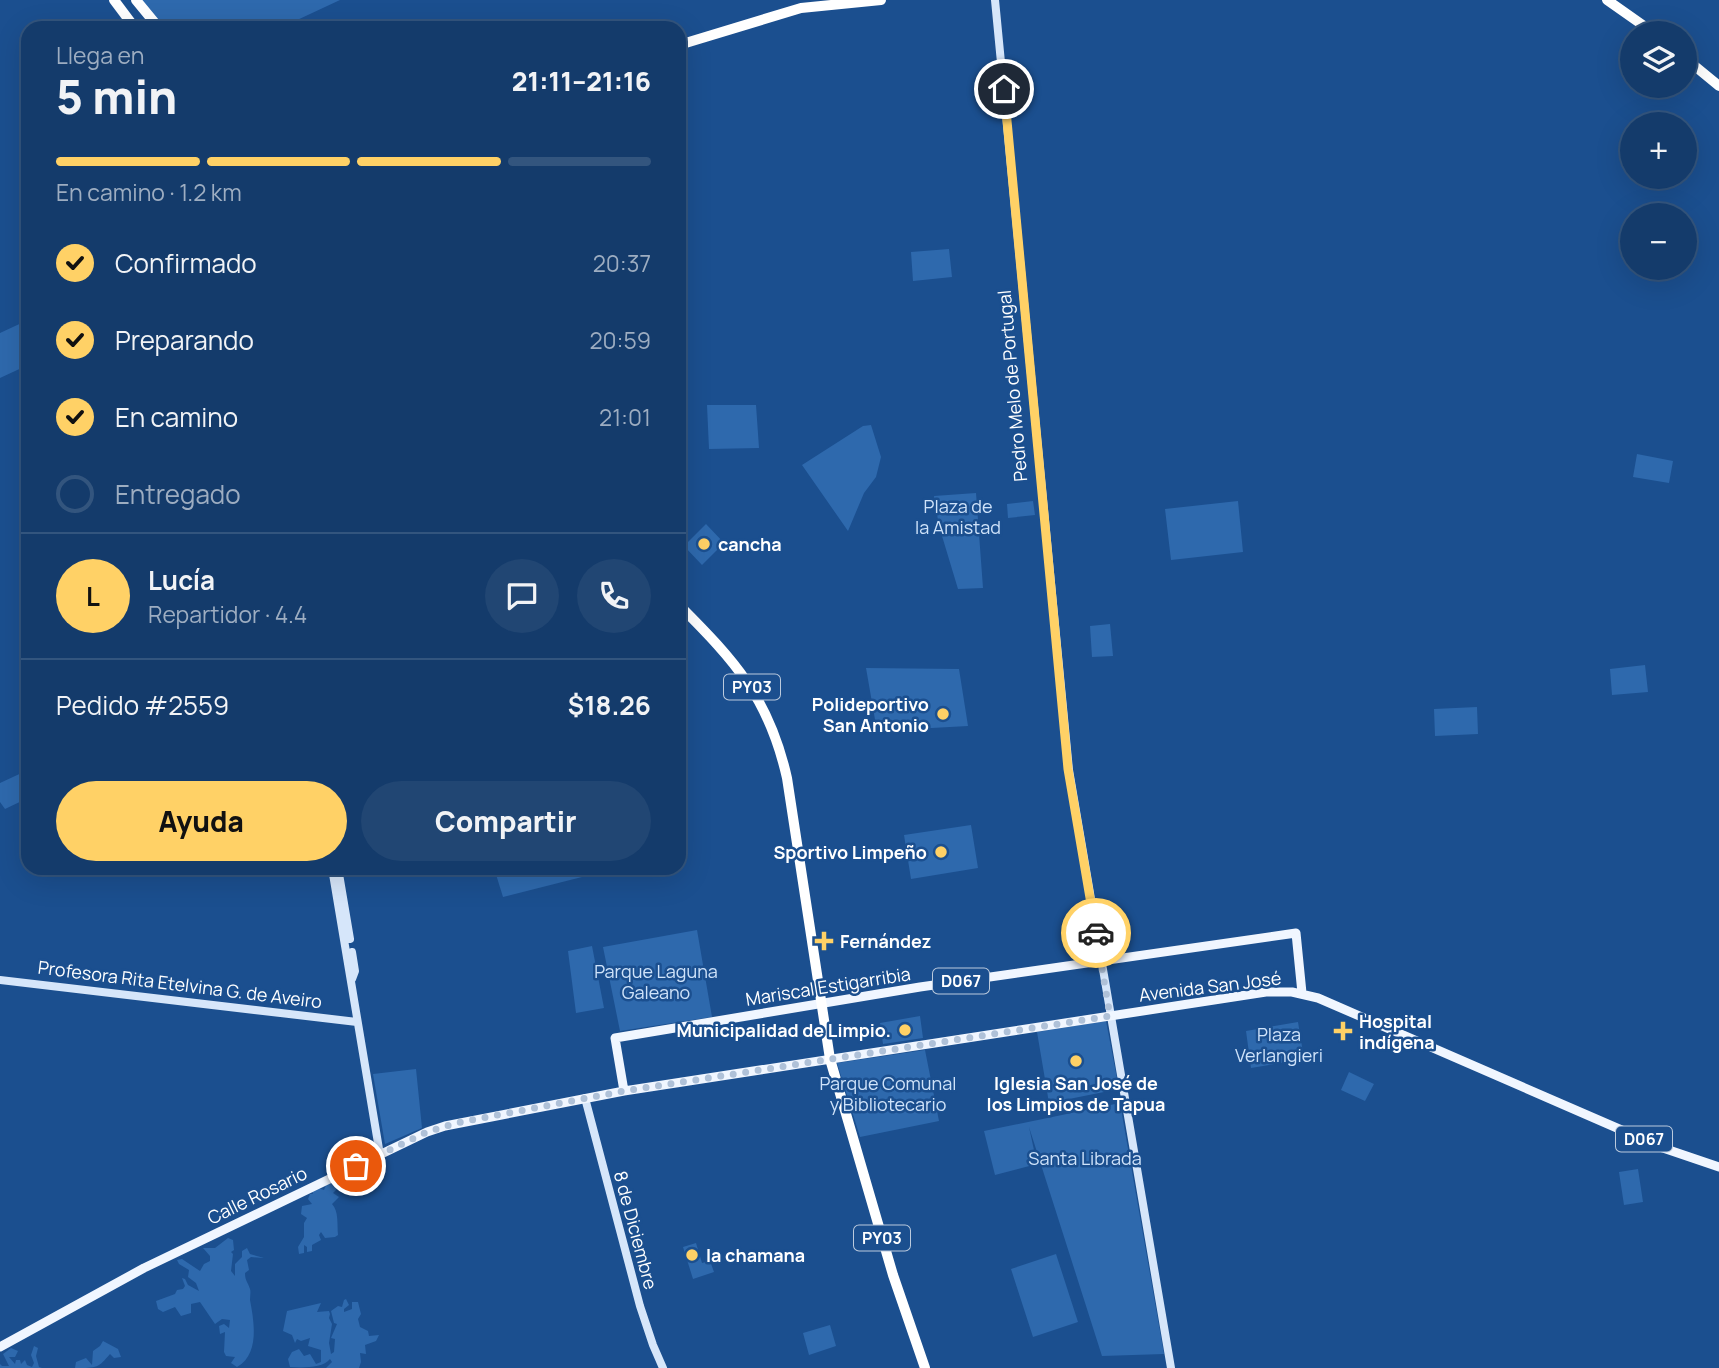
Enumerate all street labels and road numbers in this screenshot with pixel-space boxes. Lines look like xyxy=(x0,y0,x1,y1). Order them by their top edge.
street label: Pedro Melo de Portugal xyxy=(992,289,1032,483)
road number: PY03 xyxy=(724,674,780,700)
street label: Profesora Rita Etelvina G. de Aveiro xyxy=(37,955,323,1013)
street label: Mariscal Estigarribia xyxy=(744,961,912,1011)
street label: Avenida San José xyxy=(1138,965,1282,1007)
road number: D067 xyxy=(933,968,989,993)
road number: D067 xyxy=(1616,1126,1672,1152)
street label: Calle Rosario xyxy=(203,1161,311,1229)
street label: 8 de Diciembre xyxy=(609,1168,663,1292)
road number: PY03 xyxy=(854,1226,910,1250)

